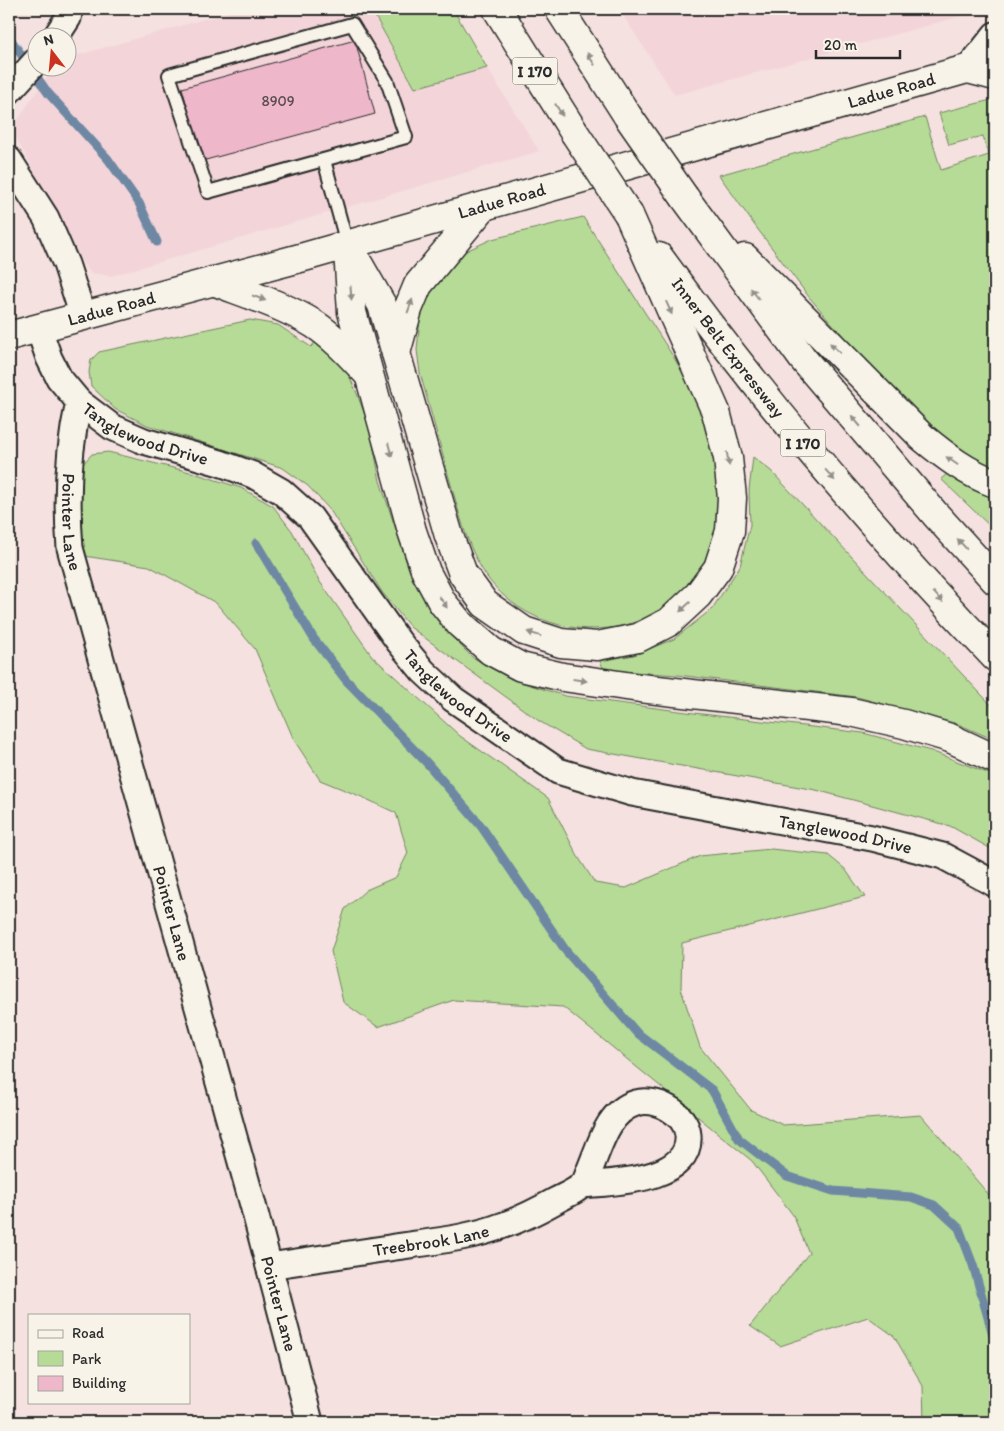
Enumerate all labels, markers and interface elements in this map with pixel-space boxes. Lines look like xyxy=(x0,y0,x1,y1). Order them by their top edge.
north arrow xyxy=(28,28,78,78)
scale bar xyxy=(816,28,900,60)
text: N xyxy=(42,31,55,49)
text: 20 m xyxy=(824,36,858,54)
one-way arrow xyxy=(586,52,596,65)
road number: I 170 xyxy=(512,58,558,84)
street label: Ladue Road xyxy=(845,67,938,113)
house number: 8909 xyxy=(261,92,295,110)
one-way arrow xyxy=(555,103,564,116)
street label: Ladue Road xyxy=(455,178,548,224)
street label: Inner Belt Expressway xyxy=(667,273,790,423)
one-way arrow xyxy=(347,285,355,301)
street label: Ladue Road xyxy=(65,286,158,331)
one-way arrow xyxy=(749,288,760,301)
one-way arrow xyxy=(252,295,266,303)
one-way arrow xyxy=(406,298,414,313)
one-way arrow xyxy=(666,301,674,315)
one-way arrow xyxy=(829,342,841,354)
street label: Tanglewood Drive xyxy=(78,397,211,470)
one-way arrow xyxy=(850,415,861,428)
road number: I 170 xyxy=(780,429,826,456)
one-way arrow xyxy=(386,442,394,458)
one-way arrow xyxy=(724,451,732,467)
one-way arrow xyxy=(945,456,959,466)
one-way arrow xyxy=(824,469,835,481)
street label: Pointer Lane xyxy=(57,473,87,573)
one-way arrow xyxy=(956,538,968,550)
one-way arrow xyxy=(932,590,944,602)
one-way arrow xyxy=(438,596,448,609)
one-way arrow xyxy=(679,601,691,613)
one-way arrow xyxy=(527,630,542,637)
street label: Tanglewood Drive xyxy=(399,645,517,748)
one-way arrow xyxy=(572,676,588,684)
street label: Tanglewood Drive xyxy=(777,810,914,859)
street label: Pointer Lane xyxy=(148,863,195,963)
street label: Treebrook Lane xyxy=(371,1220,492,1261)
street label: Pointer Lane xyxy=(256,1254,302,1354)
legend xyxy=(28,1314,190,1404)
text: Road xyxy=(72,1324,105,1342)
text: Park xyxy=(72,1350,102,1368)
text: Building xyxy=(72,1374,126,1392)

